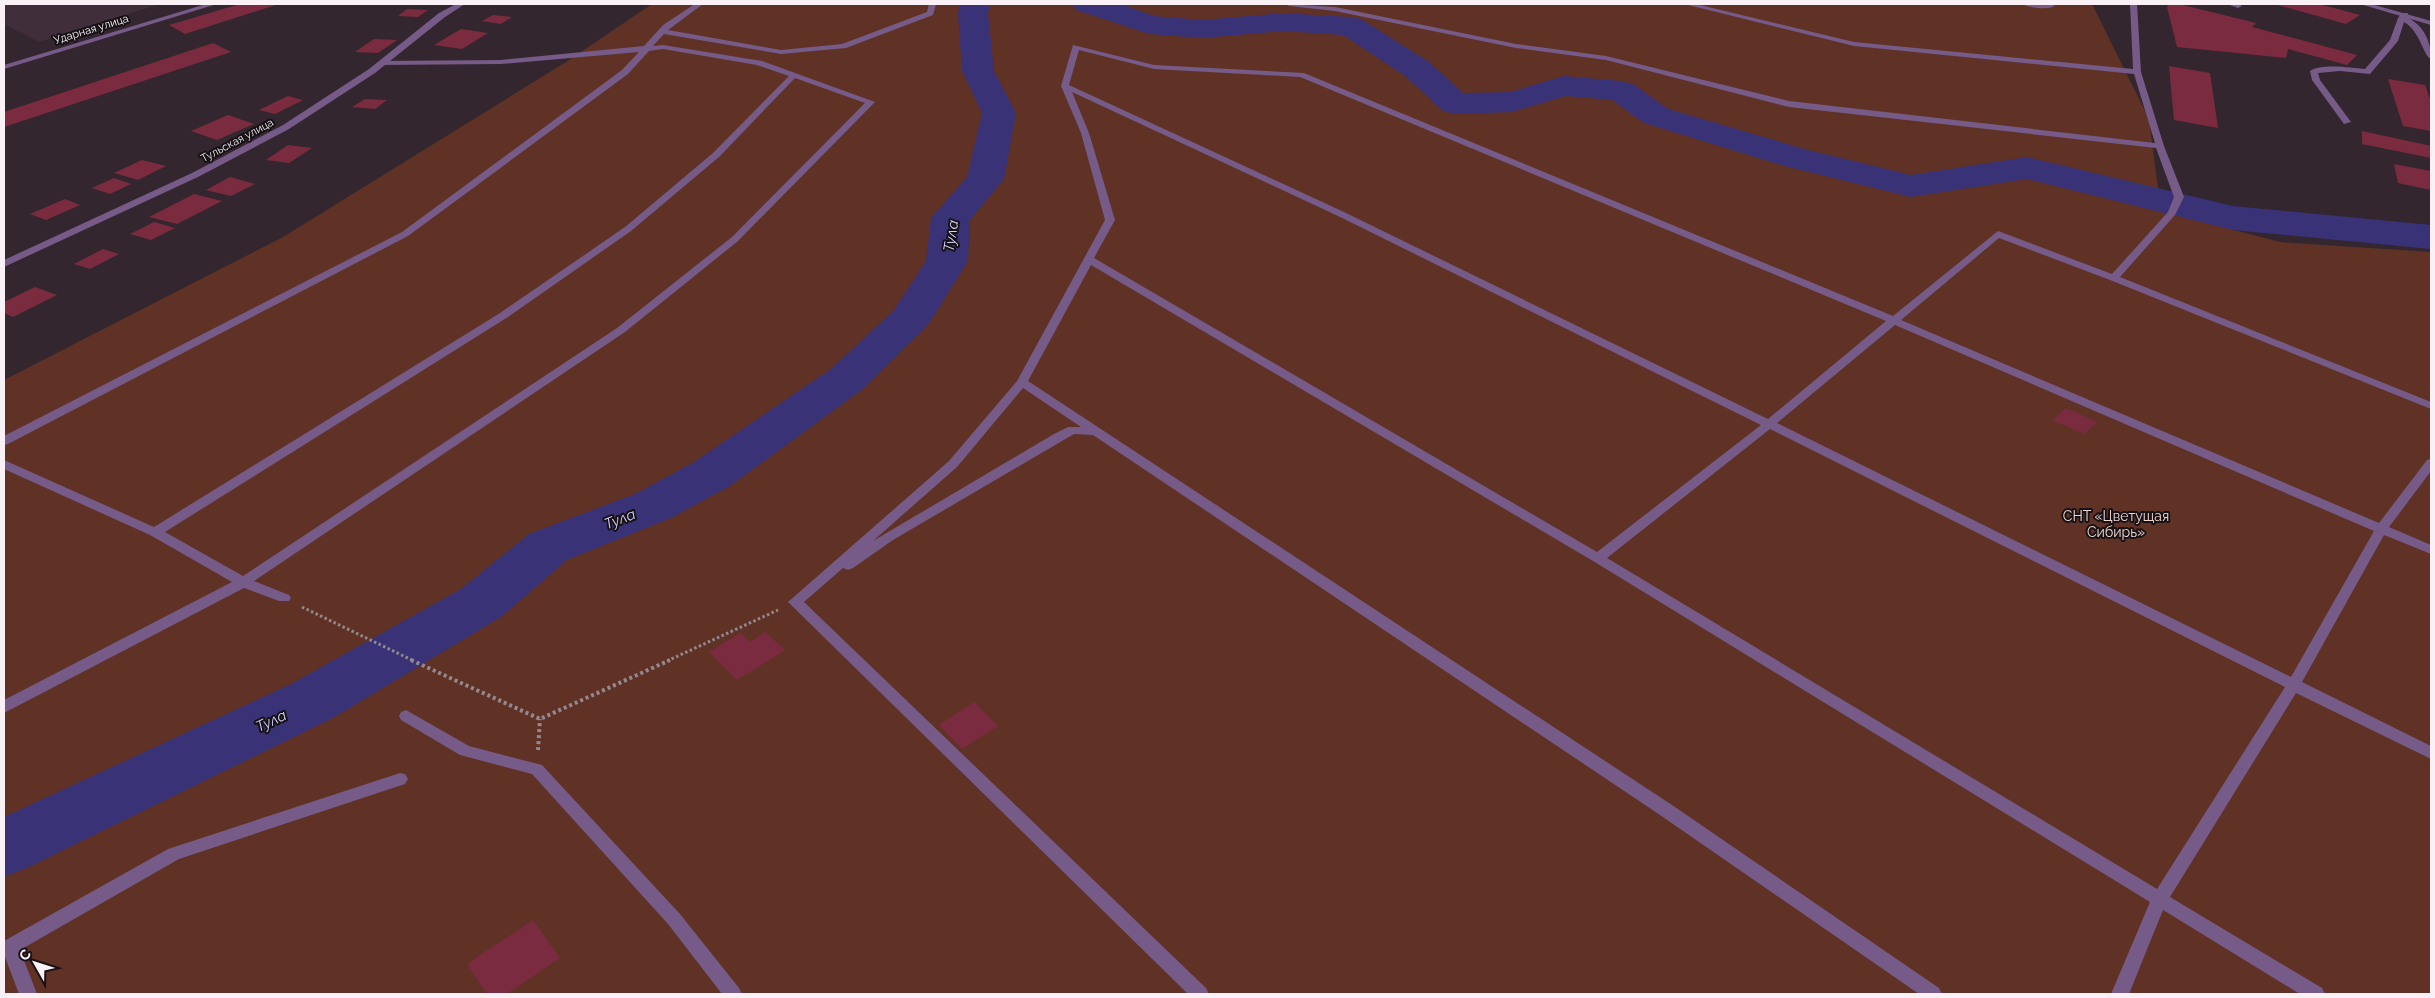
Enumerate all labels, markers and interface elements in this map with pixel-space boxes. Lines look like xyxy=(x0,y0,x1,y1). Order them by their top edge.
street label: Ударная улица xyxy=(52,12,130,47)
street label: Тульская улица xyxy=(199,116,276,165)
water label: Тула xyxy=(940,219,962,253)
water label: Тула xyxy=(602,505,638,533)
park label: СНТ «Цветущая Сибирь» xyxy=(2063,508,2169,540)
water label: Тула xyxy=(253,706,289,736)
north arrow xyxy=(10,938,60,988)
text: С xyxy=(16,946,34,964)

